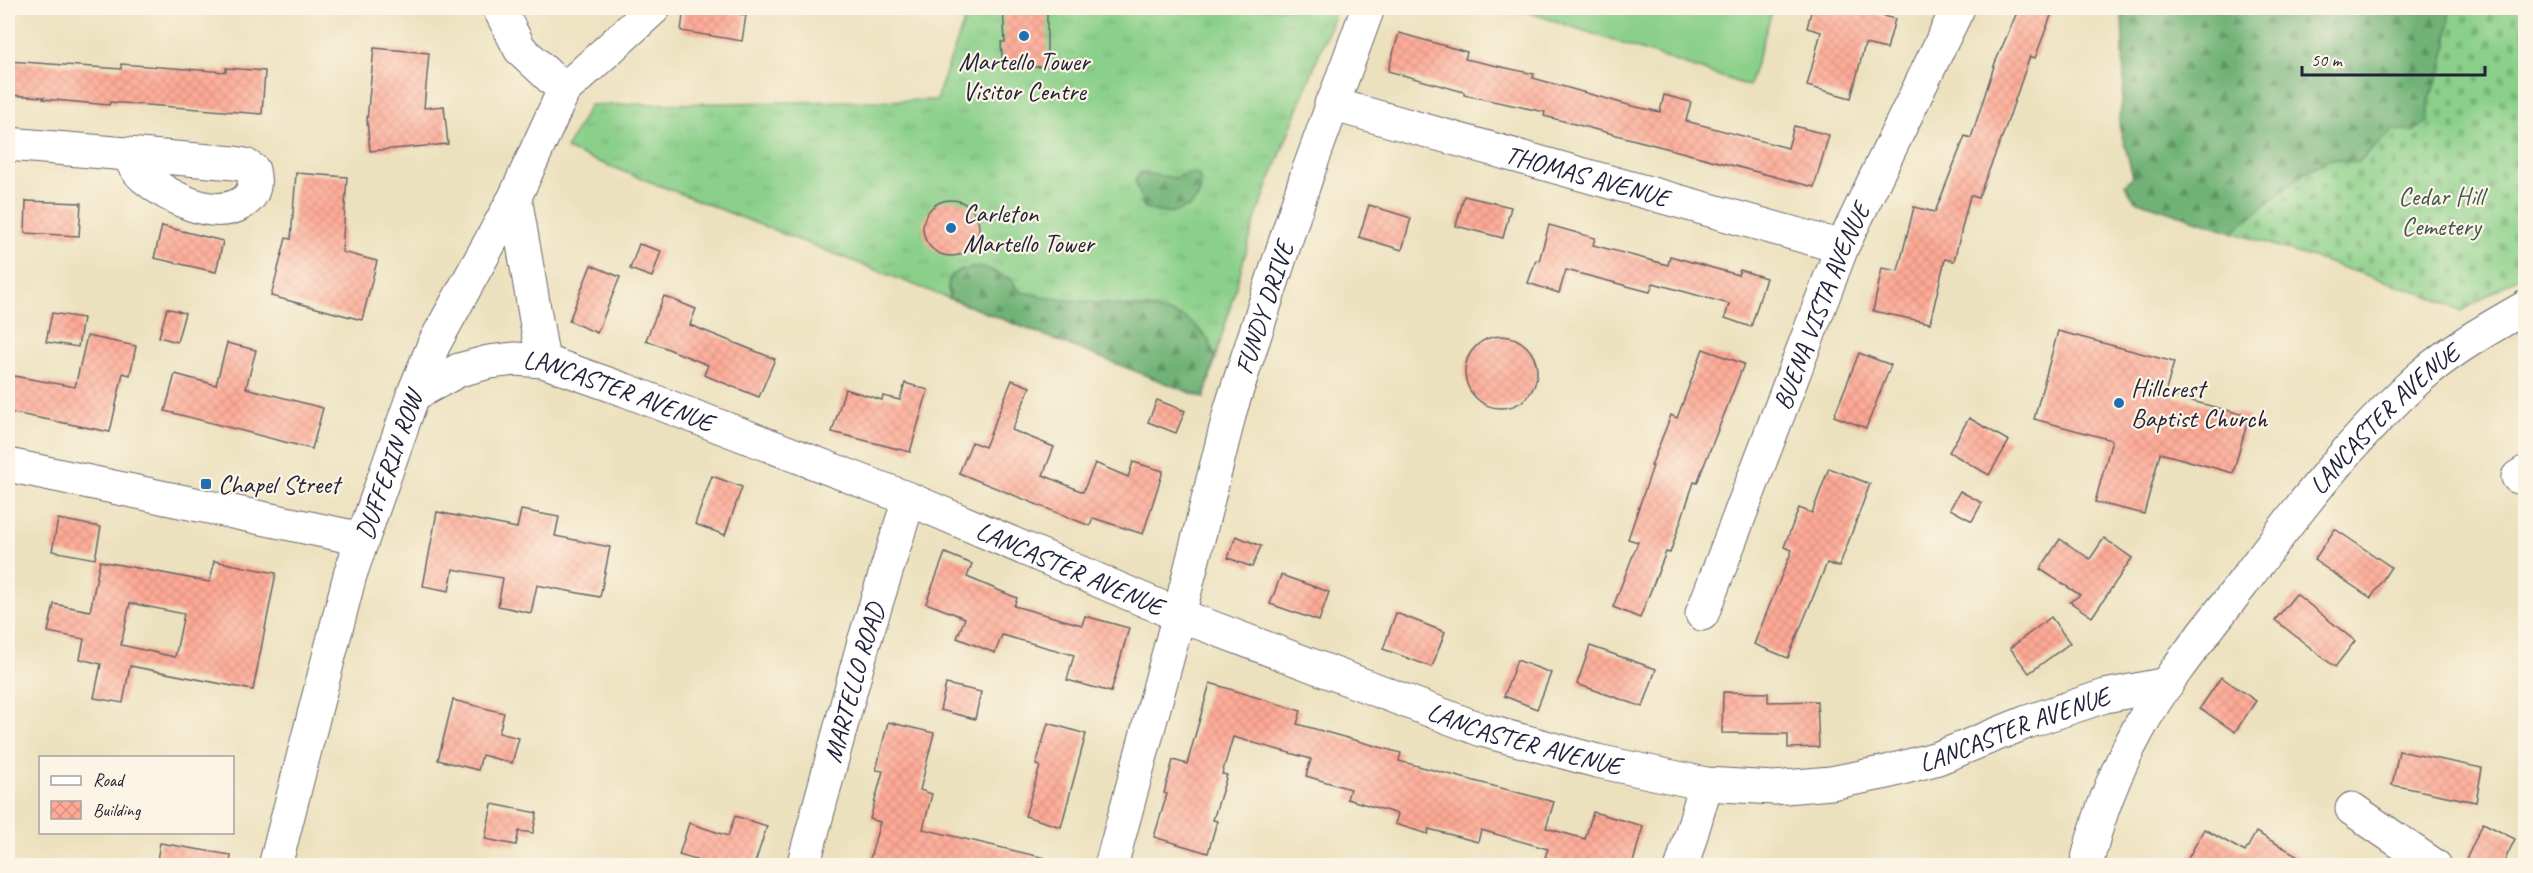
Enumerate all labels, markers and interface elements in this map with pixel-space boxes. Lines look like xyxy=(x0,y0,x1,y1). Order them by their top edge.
marker: Martello Tower Visitor Centre xyxy=(1017,29,1031,43)
scale bar xyxy=(2302,39,2485,77)
place label: Martello Tower Visitor Centre xyxy=(959,45,1092,108)
text: 50 m xyxy=(2311,49,2344,71)
street label: THOMAS AVENUE xyxy=(1502,138,1676,216)
park label: Cedar Hill Cemetery xyxy=(2398,180,2488,243)
street label: BUENA VISTA AVENUE xyxy=(1766,194,1879,414)
place label: Carleton Martello Tower xyxy=(963,197,1096,260)
marker: Carleton Martello Tower xyxy=(944,221,958,235)
street label: FUNDY DRIVE xyxy=(1227,234,1302,378)
street label: LANCASTER AVENUE xyxy=(2302,334,2468,501)
street label: LANCASTER AVENUE xyxy=(522,344,721,441)
place label: Hillcrest Baptist Church xyxy=(2131,372,2268,435)
street label: DUFFERIN ROW xyxy=(348,383,431,544)
marker: Hillcrest Baptist Church xyxy=(2112,396,2126,410)
place label: Chapel Street xyxy=(218,468,343,501)
marker: Chapel Street xyxy=(199,477,213,491)
street label: LANCASTER AVENUE xyxy=(971,514,1171,625)
street label: MARTELLO ROAD xyxy=(816,597,893,766)
street label: LANCASTER AVENUE xyxy=(1916,679,2117,779)
street label: LANCASTER AVENUE xyxy=(1423,695,1627,783)
legend xyxy=(39,756,234,834)
text: Road xyxy=(93,769,126,791)
text: Building xyxy=(93,799,142,821)

